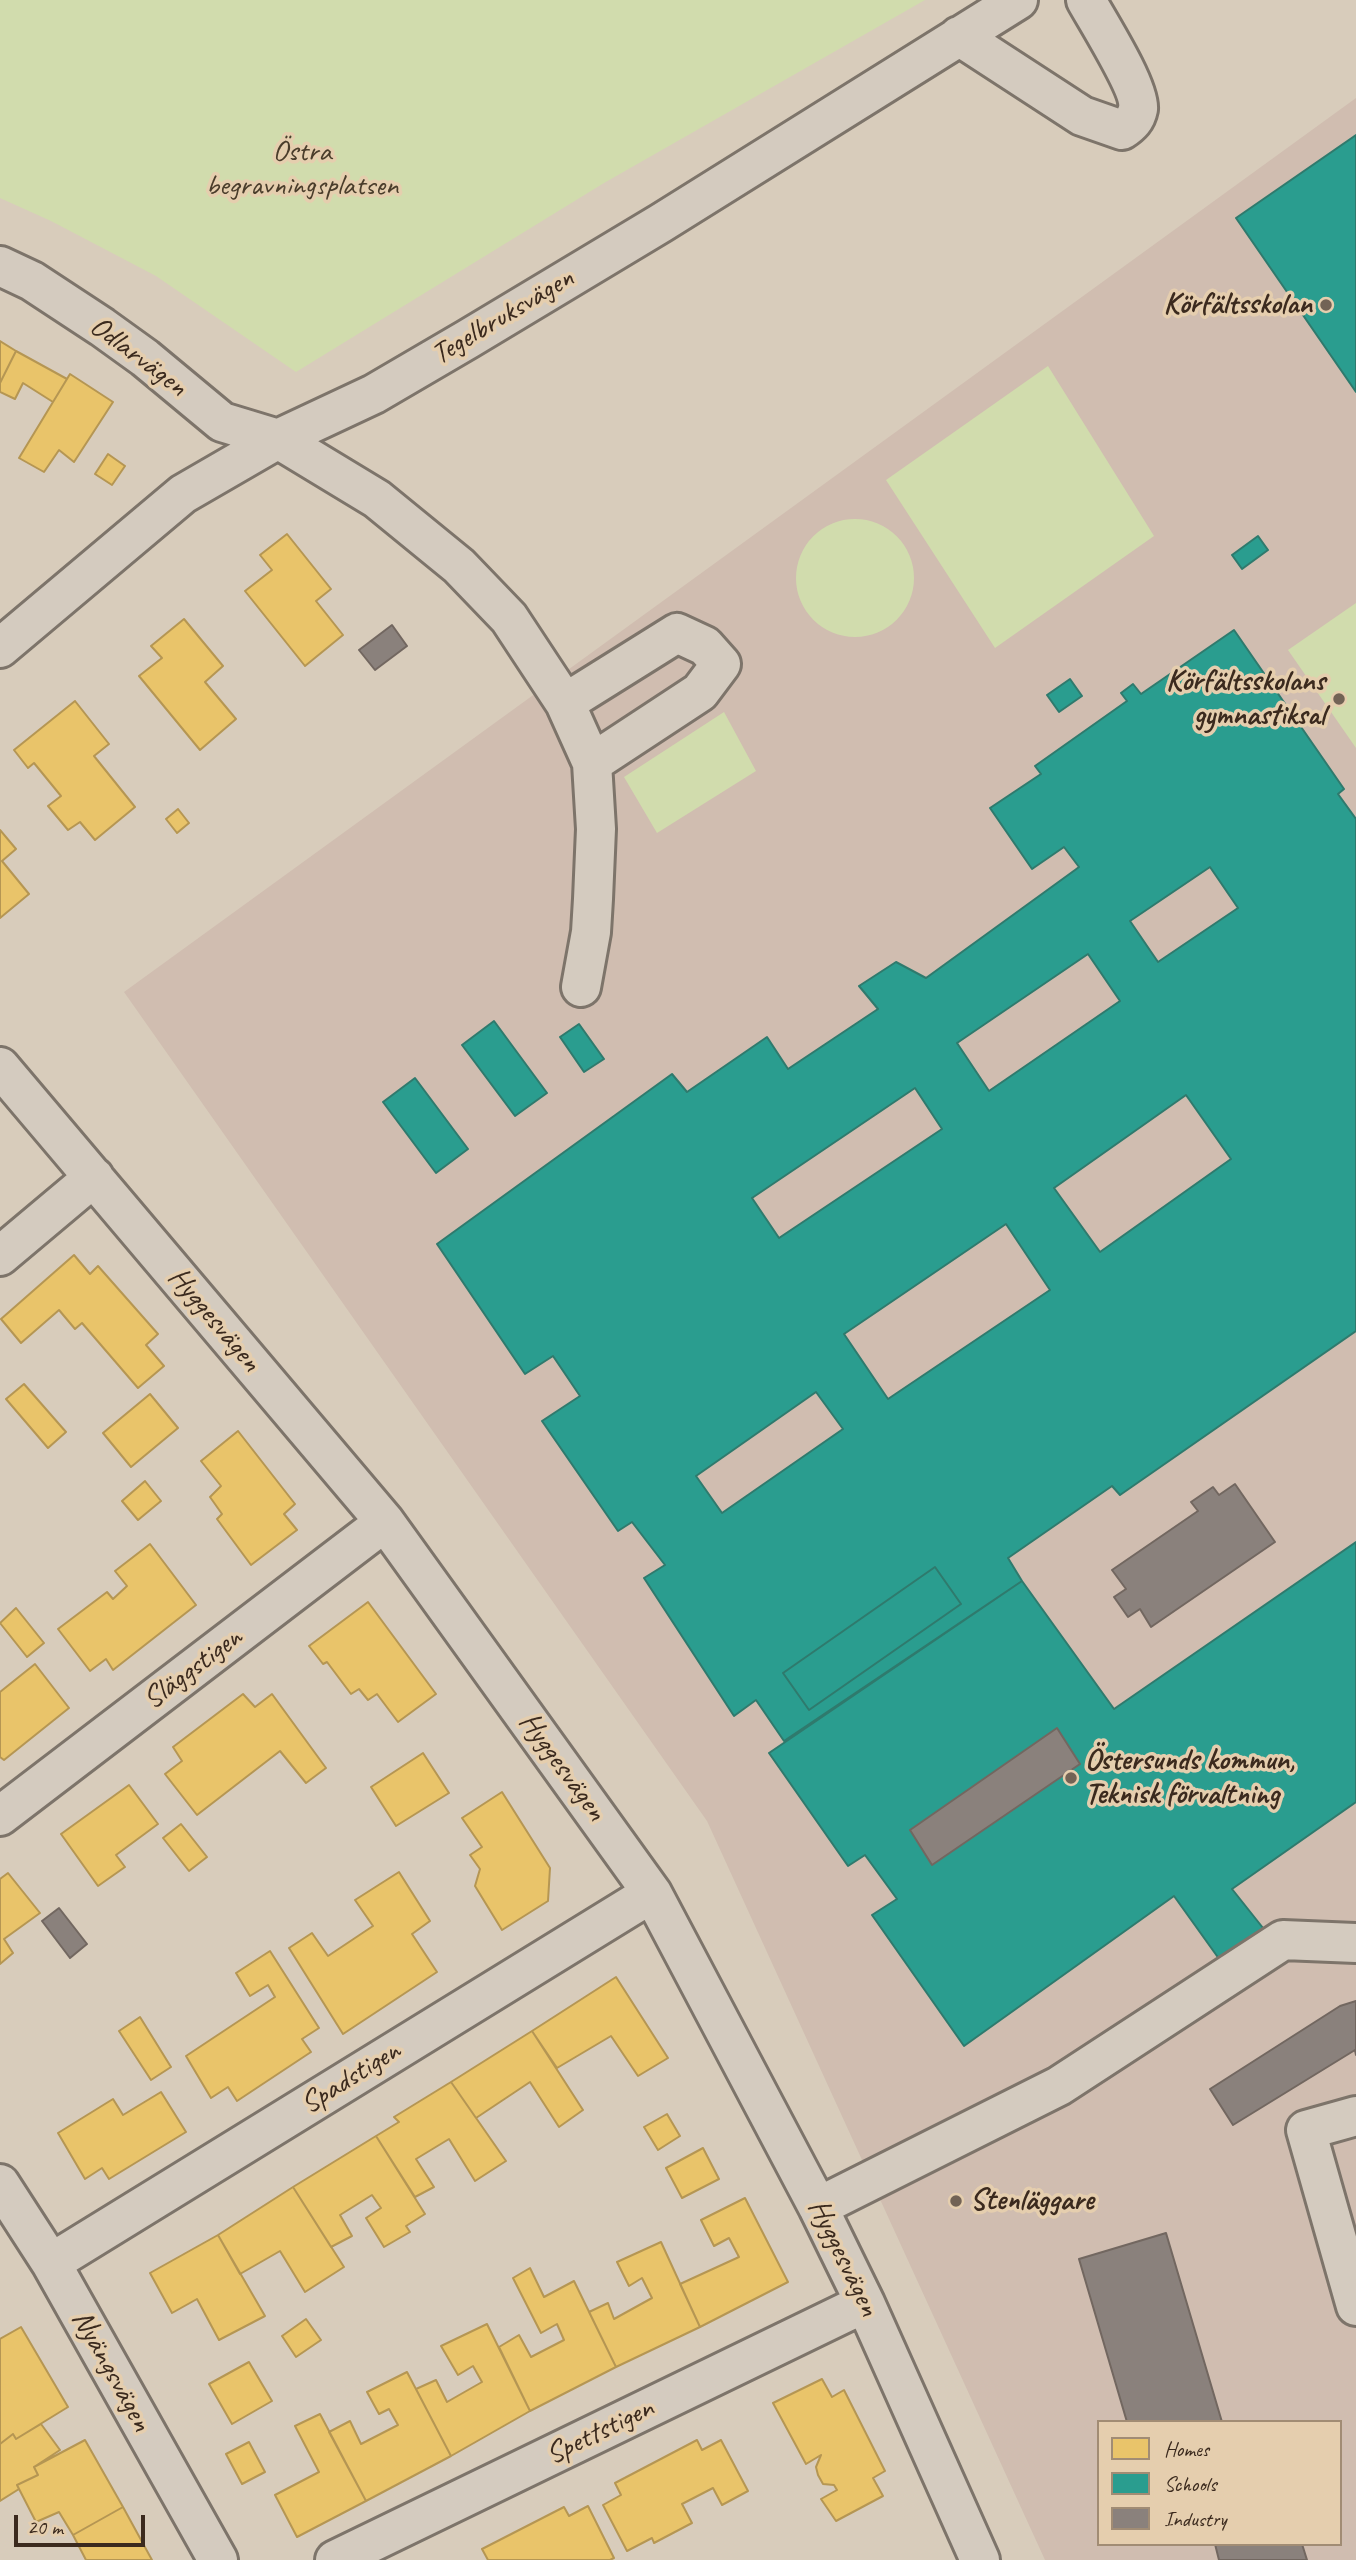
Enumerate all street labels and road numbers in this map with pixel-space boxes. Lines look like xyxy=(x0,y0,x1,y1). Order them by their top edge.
street label: Tegelbruksvägen xyxy=(425,261,581,373)
street label: Odlarvägen xyxy=(82,309,194,405)
street label: Hyggesvägen xyxy=(160,1260,268,1380)
street label: Släggstigen xyxy=(136,1620,250,1718)
street label: Hyggesvägen xyxy=(511,1706,613,1828)
street label: Spadstigen xyxy=(295,2033,407,2123)
street label: Hyggesvägen xyxy=(799,2194,887,2322)
street label: Nyängsvägen xyxy=(63,2304,159,2438)
street label: Spettstigen xyxy=(540,2391,660,2473)

